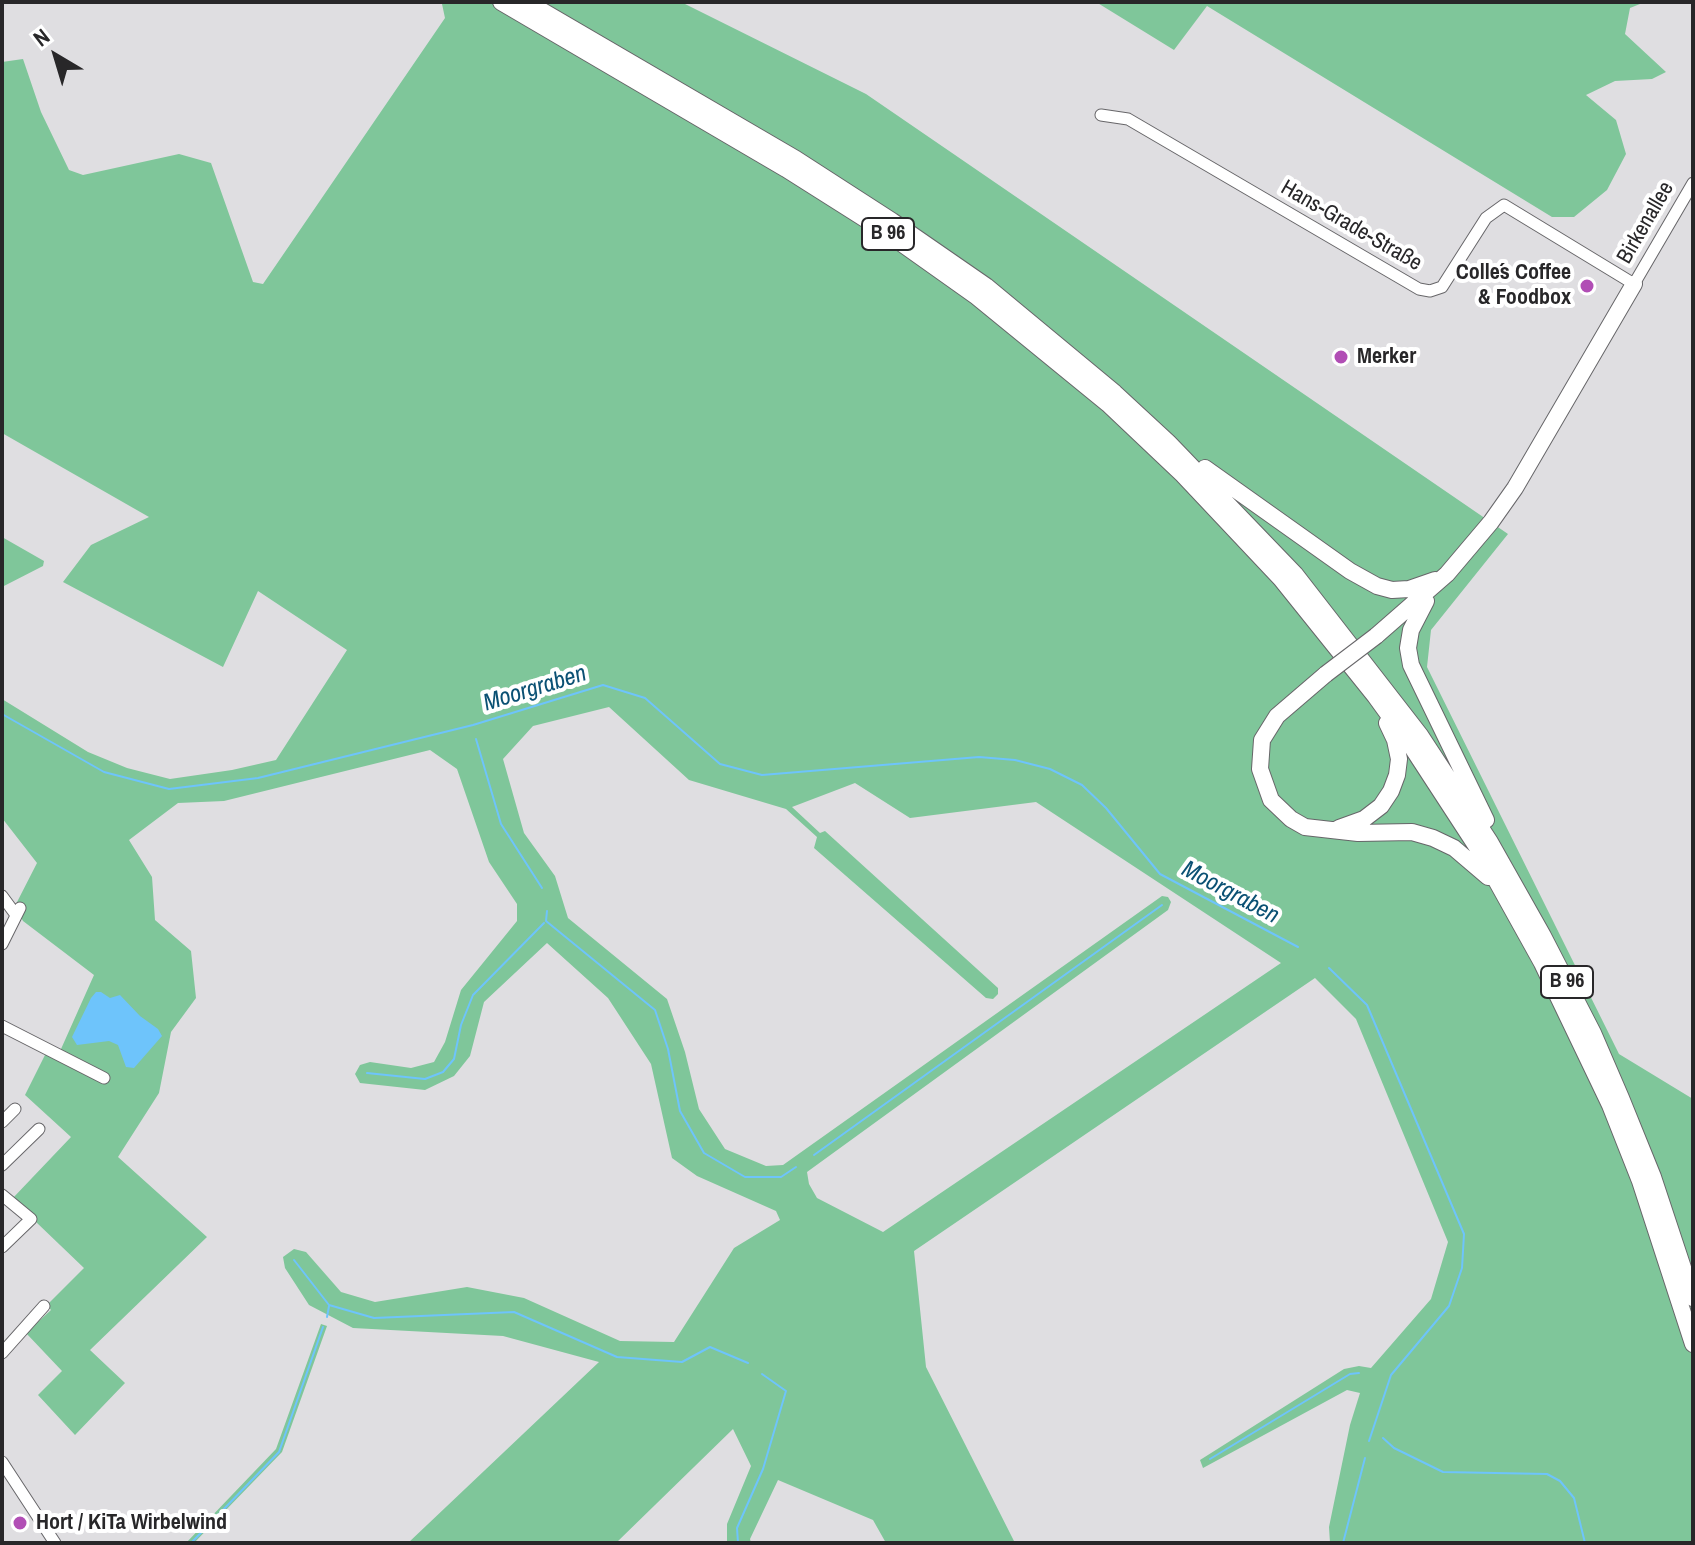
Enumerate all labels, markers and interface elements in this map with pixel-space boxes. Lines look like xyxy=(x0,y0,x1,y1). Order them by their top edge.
north arrow xyxy=(16,16,96,96)
text: N xyxy=(27,21,56,53)
street label: Hans-Grade-Straße xyxy=(1276,175,1426,277)
street label: Birkenallee xyxy=(1612,177,1680,269)
road number: B 96 xyxy=(862,218,914,250)
place label: Colle´s Coffee & Foodbox xyxy=(1456,260,1571,312)
marker: Colle´s Coffee & Foodbox xyxy=(1578,277,1596,295)
place label: Merker xyxy=(1357,344,1416,370)
marker: Merker xyxy=(1332,348,1350,366)
water label: Moorgraben xyxy=(480,660,590,718)
water label: Moorgraben xyxy=(1176,855,1284,931)
road number: B 96 xyxy=(1541,966,1593,998)
place label: Hort / KiTa Wirbelwind xyxy=(36,1510,227,1536)
marker: Hort / KiTa Wirbelwind xyxy=(11,1514,29,1532)

